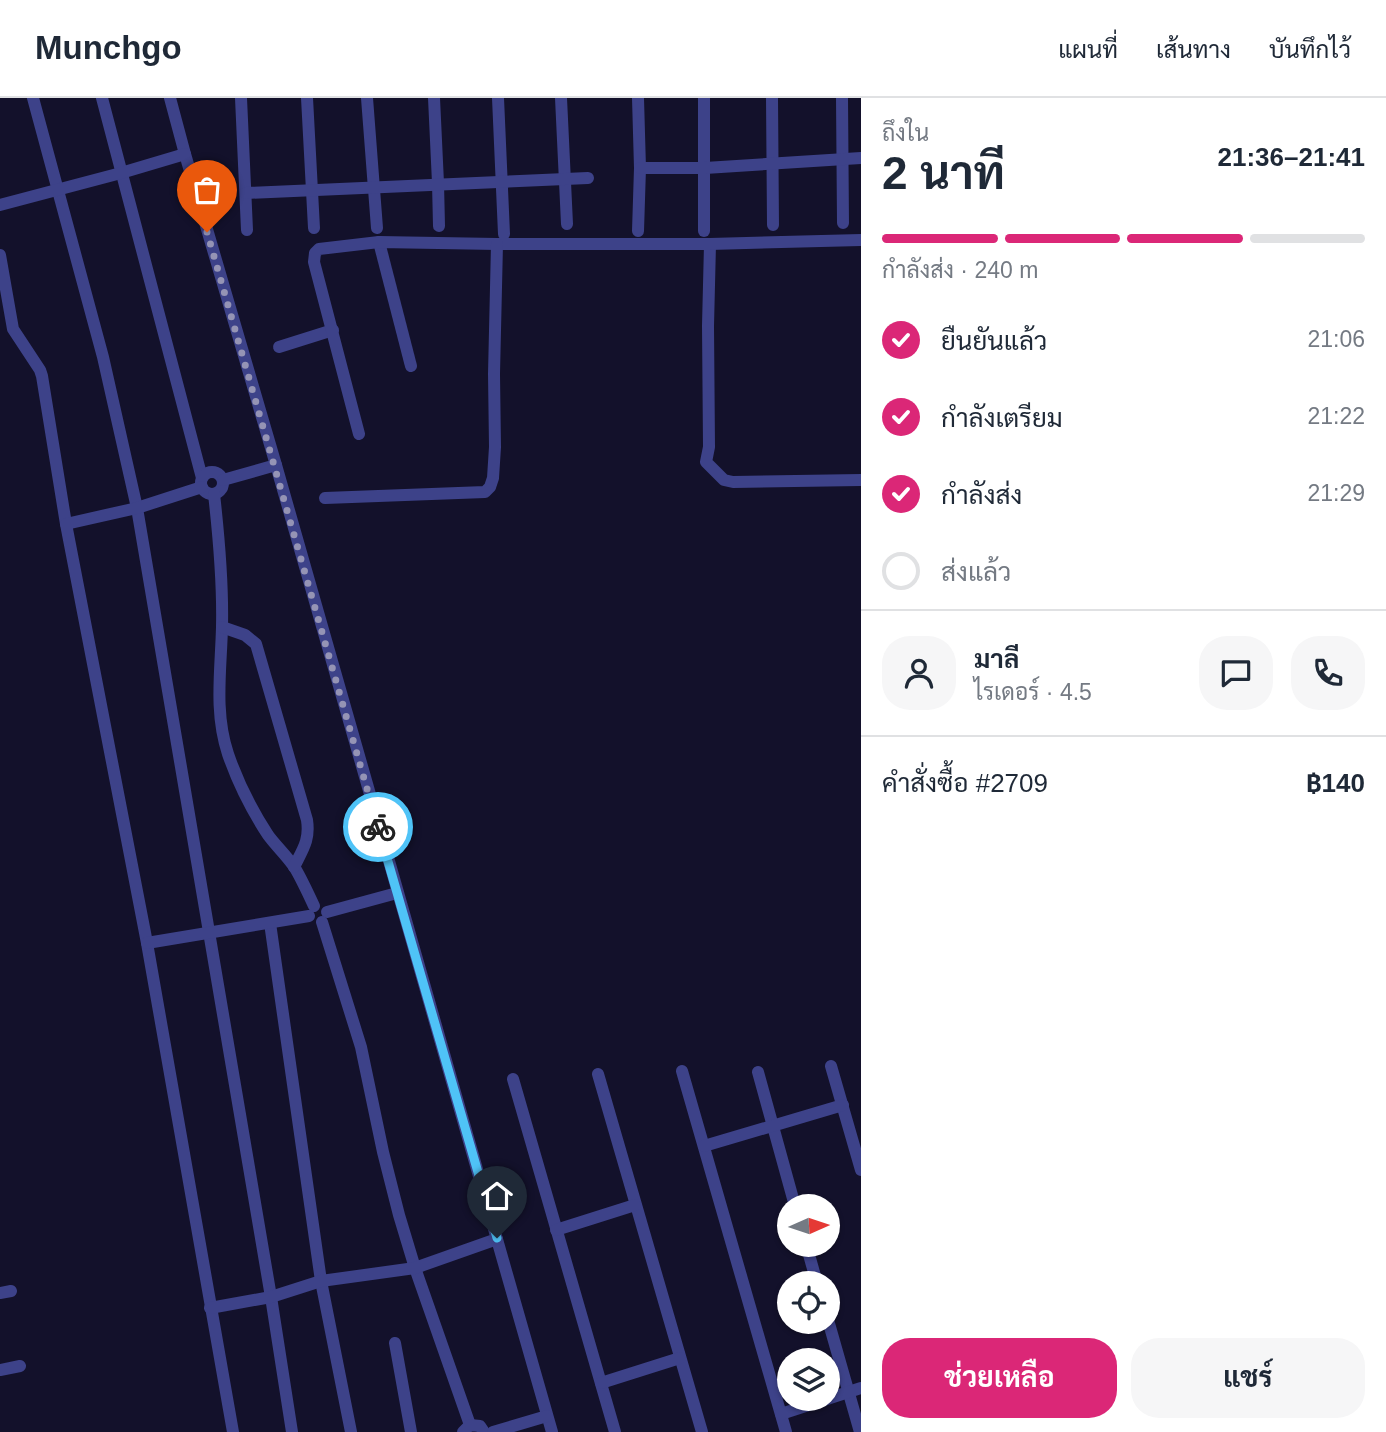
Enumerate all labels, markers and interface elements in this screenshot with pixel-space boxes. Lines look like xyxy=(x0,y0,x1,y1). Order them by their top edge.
text: Munchgo xyxy=(35,29,182,66)
text: แผนที่ xyxy=(1058,36,1118,63)
text: เส้นทาง xyxy=(1156,36,1231,63)
text: บันทึกไว้ xyxy=(1269,36,1351,63)
text: ถึงใน xyxy=(882,120,929,146)
text: 21:36–21:41 xyxy=(1218,142,1365,172)
text: 2 นาที xyxy=(882,147,1005,199)
pin xyxy=(177,160,237,232)
icon: bag xyxy=(188,171,226,209)
text: กำลังส่ง · 240 m xyxy=(882,257,1038,283)
icon: check xyxy=(882,321,920,359)
text: ยืนยันแล้ว xyxy=(941,326,1047,356)
text: 21:06 xyxy=(1307,326,1365,352)
icon: check xyxy=(882,398,920,436)
text: กำลังเตรียม xyxy=(941,403,1063,433)
text: 21:22 xyxy=(1307,403,1365,429)
icon: check xyxy=(882,475,920,513)
text: กำลังส่ง xyxy=(941,480,1022,510)
text: 21:29 xyxy=(1307,480,1365,506)
text: ส่งแล้ว xyxy=(941,557,1011,587)
button: person xyxy=(882,636,956,710)
button: chat xyxy=(1199,636,1273,710)
button: phone xyxy=(1291,636,1365,710)
text: มาลี xyxy=(974,644,1019,674)
text: ไรเดอร์ · 4.5 xyxy=(974,679,1092,705)
text: คำสั่งซื้อ #2709 xyxy=(882,768,1048,798)
text: ฿140 xyxy=(1306,768,1365,798)
courier xyxy=(343,792,413,862)
icon: bike xyxy=(359,808,397,846)
pin xyxy=(467,1166,527,1238)
icon: home xyxy=(478,1177,516,1215)
north arrow xyxy=(777,1194,840,1256)
map controls xyxy=(777,1194,840,1411)
button: locate xyxy=(777,1271,840,1334)
button: ช่วยเหลือ xyxy=(882,1338,1117,1418)
button: แชร์ xyxy=(1131,1338,1365,1418)
button: layers xyxy=(777,1348,840,1411)

